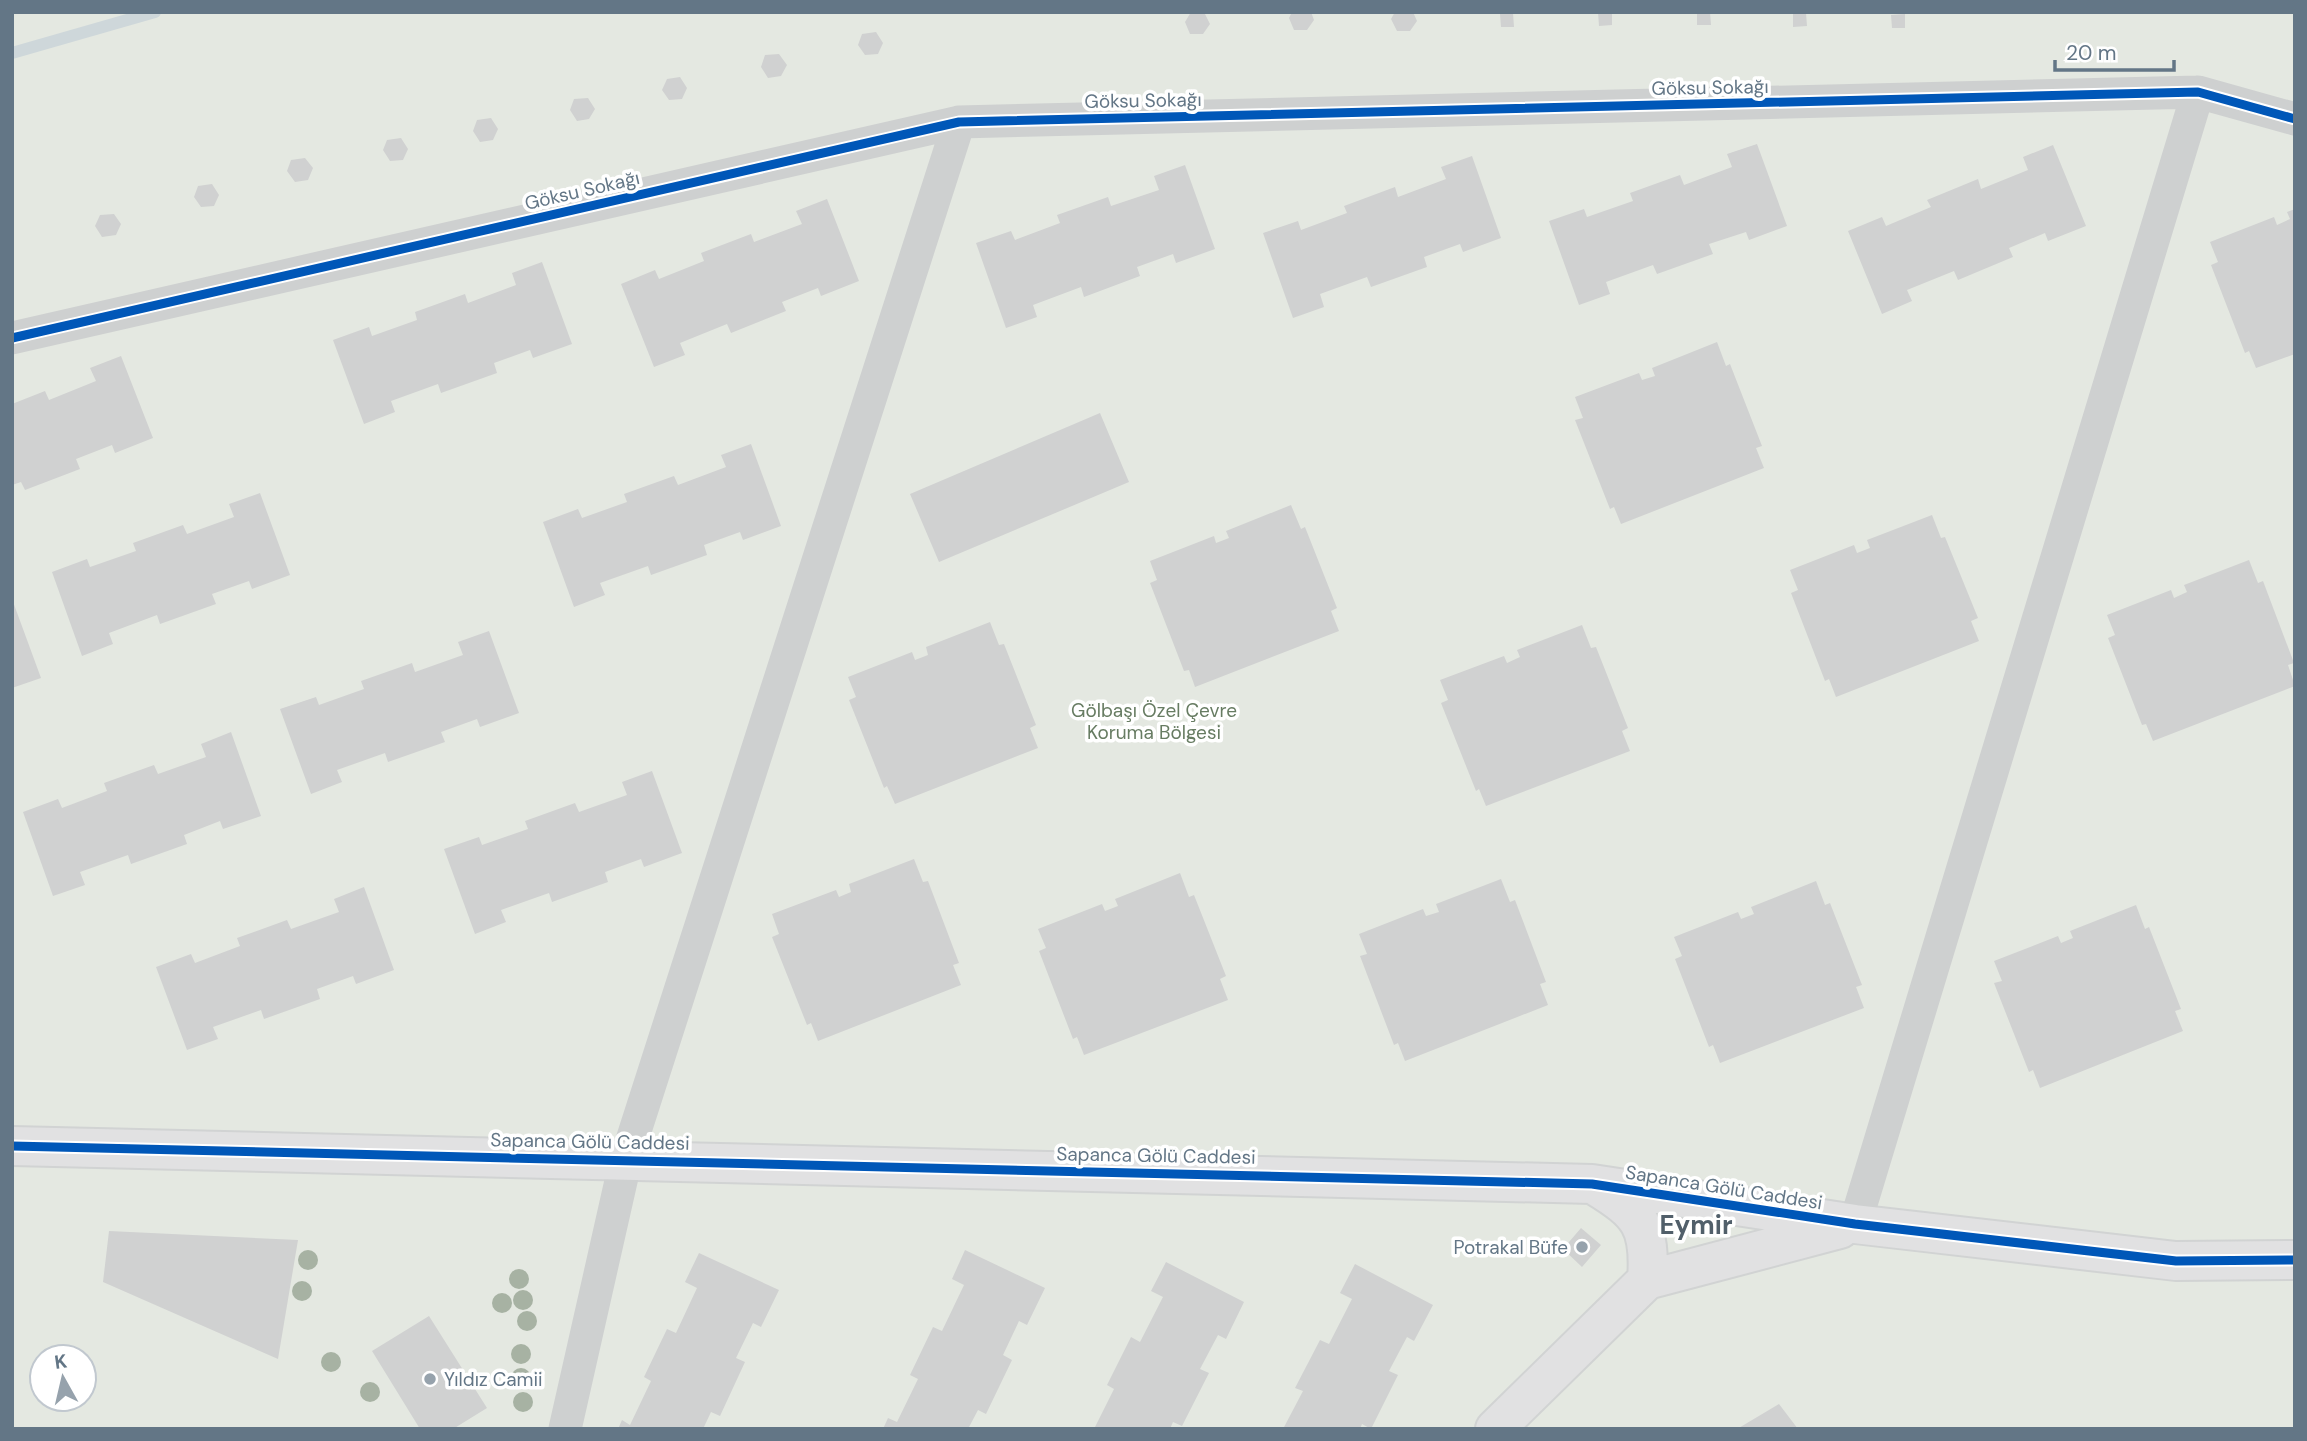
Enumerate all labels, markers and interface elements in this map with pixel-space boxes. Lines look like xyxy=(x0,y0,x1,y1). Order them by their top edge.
scale bar xyxy=(2055,28,2174,72)
text: 20 m xyxy=(2066,39,2117,67)
street label: Göksu Sokağı xyxy=(1651,74,1769,101)
street label: Göksu Sokağı xyxy=(1084,87,1202,114)
street label: Göksu Sokağı xyxy=(522,165,642,216)
park label: Gölbaşı Özel Çevre Koruma Bölgesi xyxy=(1071,698,1237,745)
street label: Sapanca Gölü Caddesi xyxy=(490,1127,690,1156)
street label: Sapanca Gölü Caddesi xyxy=(1056,1141,1256,1170)
street label: Sapanca Gölü Caddesi xyxy=(1624,1160,1824,1215)
district label: Eymir xyxy=(1659,1208,1733,1242)
place label: Potrakal Büfe xyxy=(1453,1235,1568,1260)
marker: Potrakal Büfe xyxy=(1574,1239,1590,1255)
north arrow xyxy=(28,1343,98,1413)
text: K xyxy=(53,1348,69,1375)
place label: Yıldız Camii xyxy=(444,1367,543,1392)
marker: Yıldız Camii xyxy=(422,1371,438,1387)

